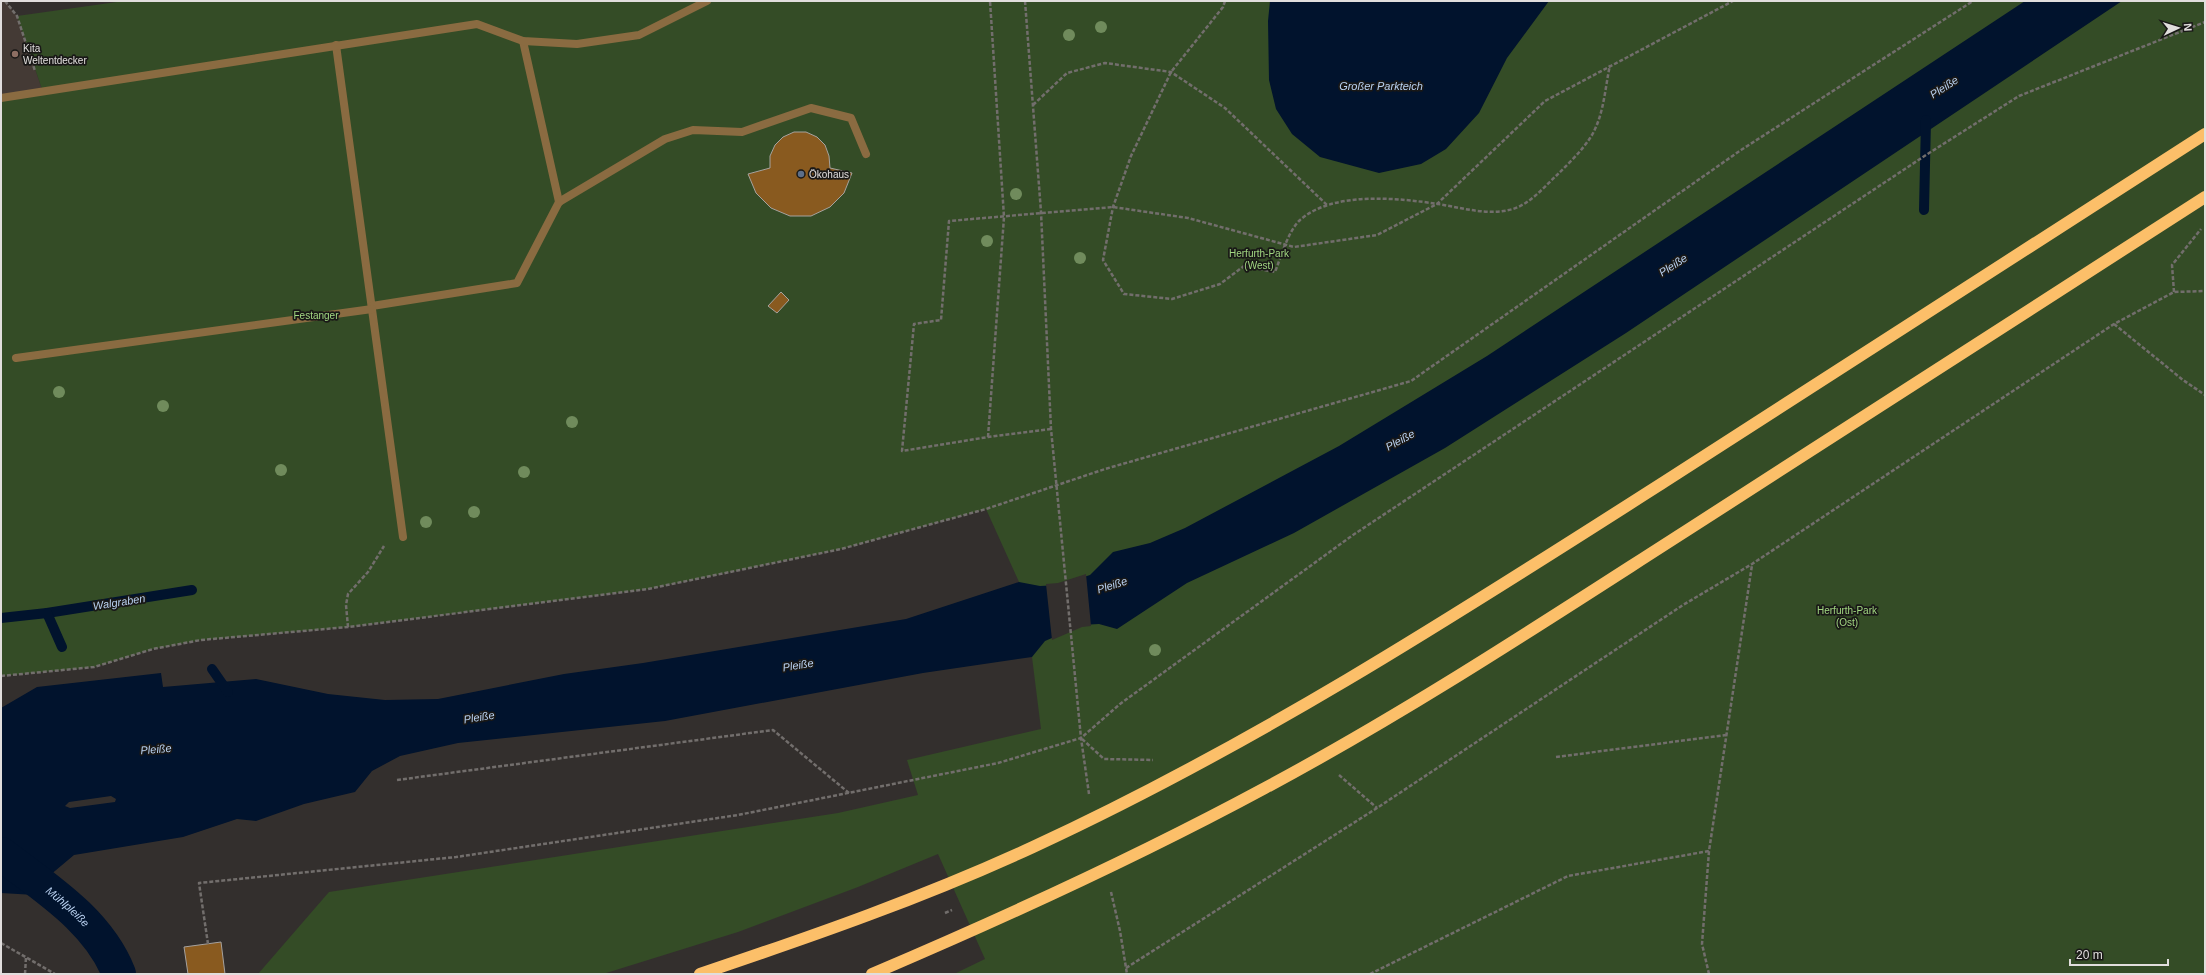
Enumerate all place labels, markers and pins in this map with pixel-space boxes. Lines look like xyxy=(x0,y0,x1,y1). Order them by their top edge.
place label: Kita Weltentdecker xyxy=(23,43,87,66)
marker: Kita Weltentdecker xyxy=(10,49,20,59)
marker: Ökohaus xyxy=(796,169,806,179)
place label: Ökohaus xyxy=(809,169,849,180)

